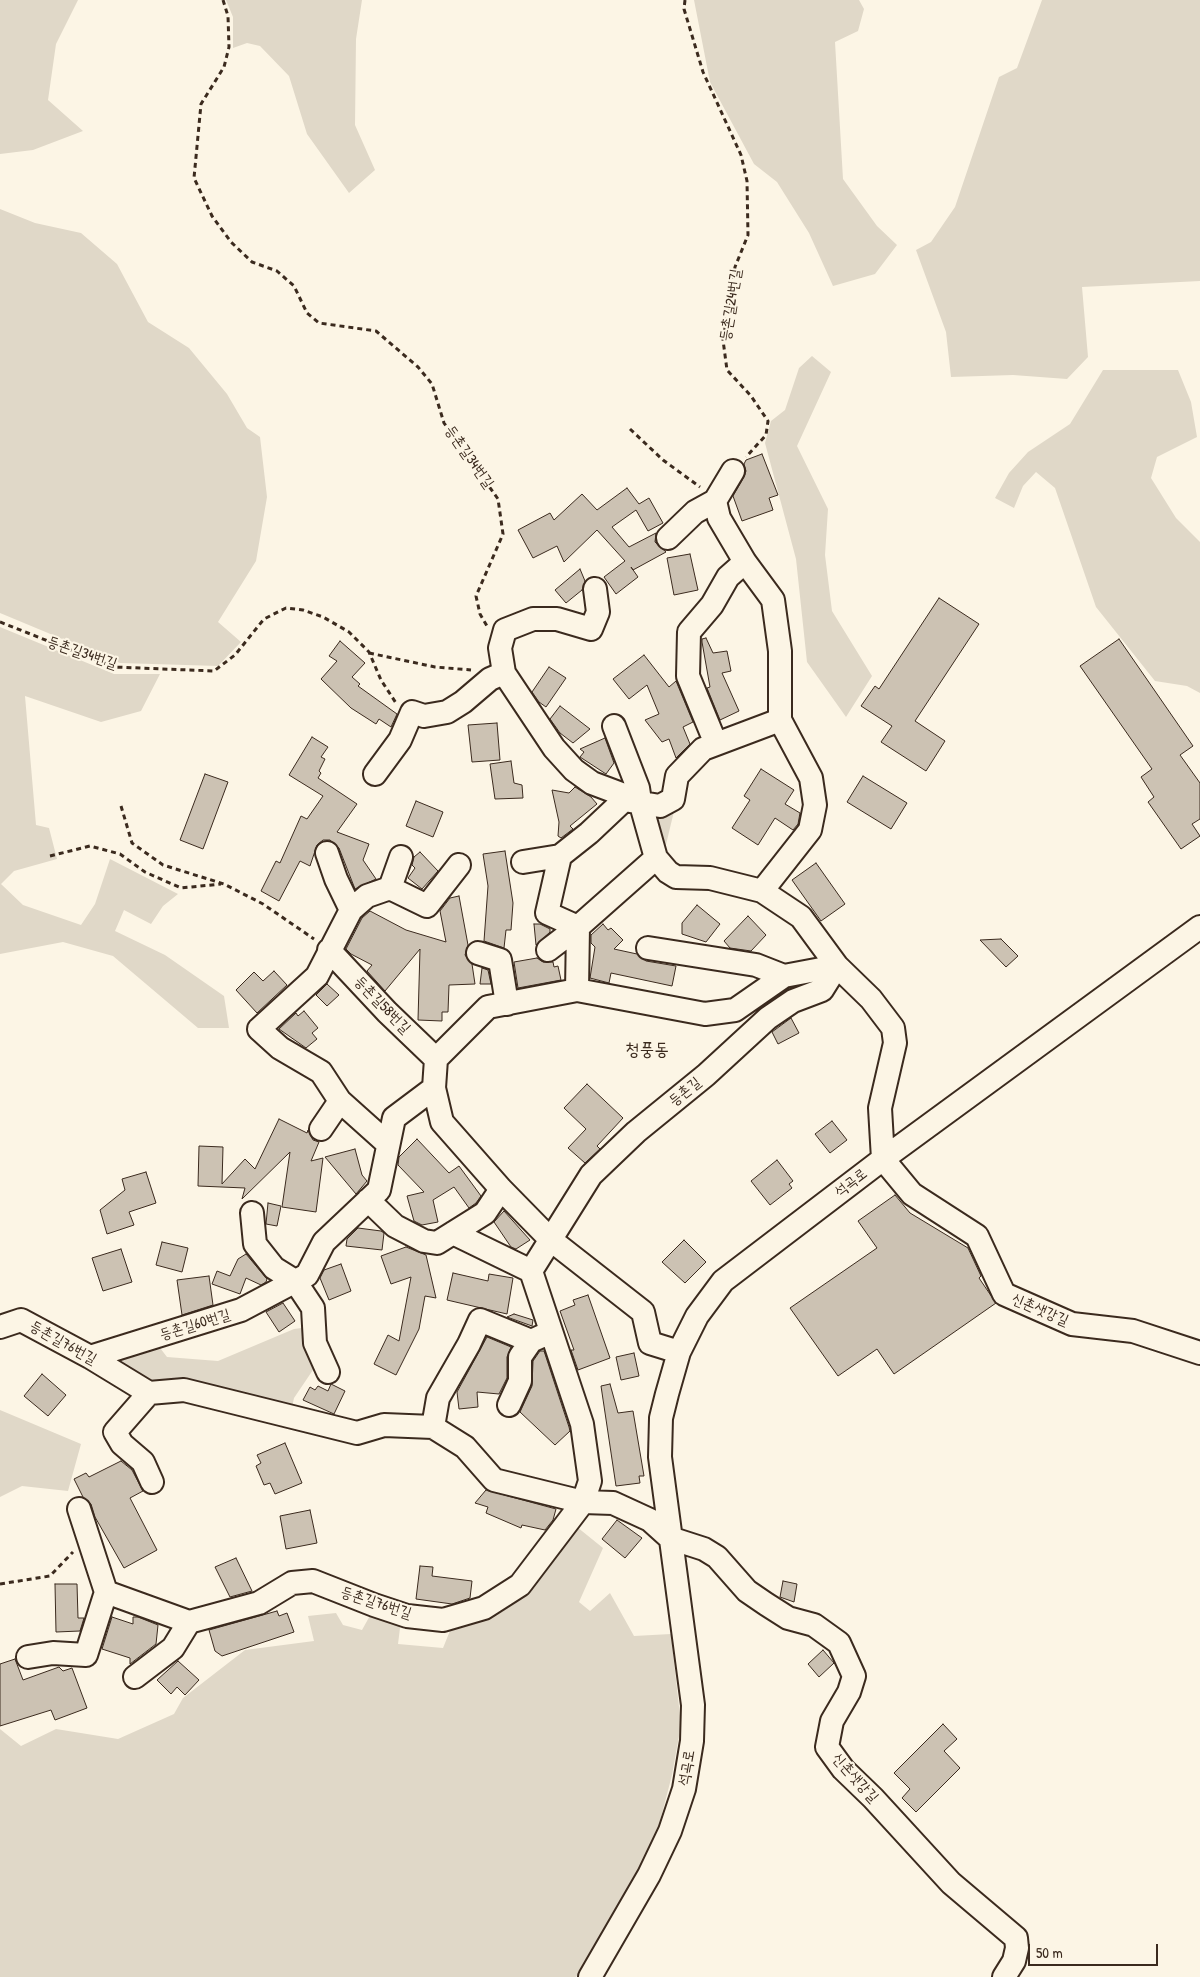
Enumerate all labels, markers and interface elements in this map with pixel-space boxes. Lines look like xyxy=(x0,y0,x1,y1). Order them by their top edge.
street label: 등촌길24번길 xyxy=(716,268,746,342)
street label: 등촌길34번길 xyxy=(441,422,497,492)
street label: 등촌길34번길 xyxy=(45,633,119,673)
street label: 등촌길58번길 xyxy=(350,972,414,1038)
district label: 청풍동 xyxy=(625,1039,669,1061)
street label: 등촌길 xyxy=(665,1074,705,1110)
street label: 석곡로 xyxy=(831,1165,871,1201)
street label: 신촌샛강길 xyxy=(1009,1290,1071,1330)
street label: 등촌길60번길 xyxy=(157,1306,233,1344)
street label: 등촌길76번길 xyxy=(26,1317,100,1369)
street label: 등촌길76번길 xyxy=(338,1583,414,1623)
street label: 석곡로 xyxy=(675,1749,699,1787)
street label: 신촌샛강길 xyxy=(828,1750,882,1806)
scale bar xyxy=(1030,1934,1160,1966)
text: 50 m xyxy=(1036,1942,1063,1963)

